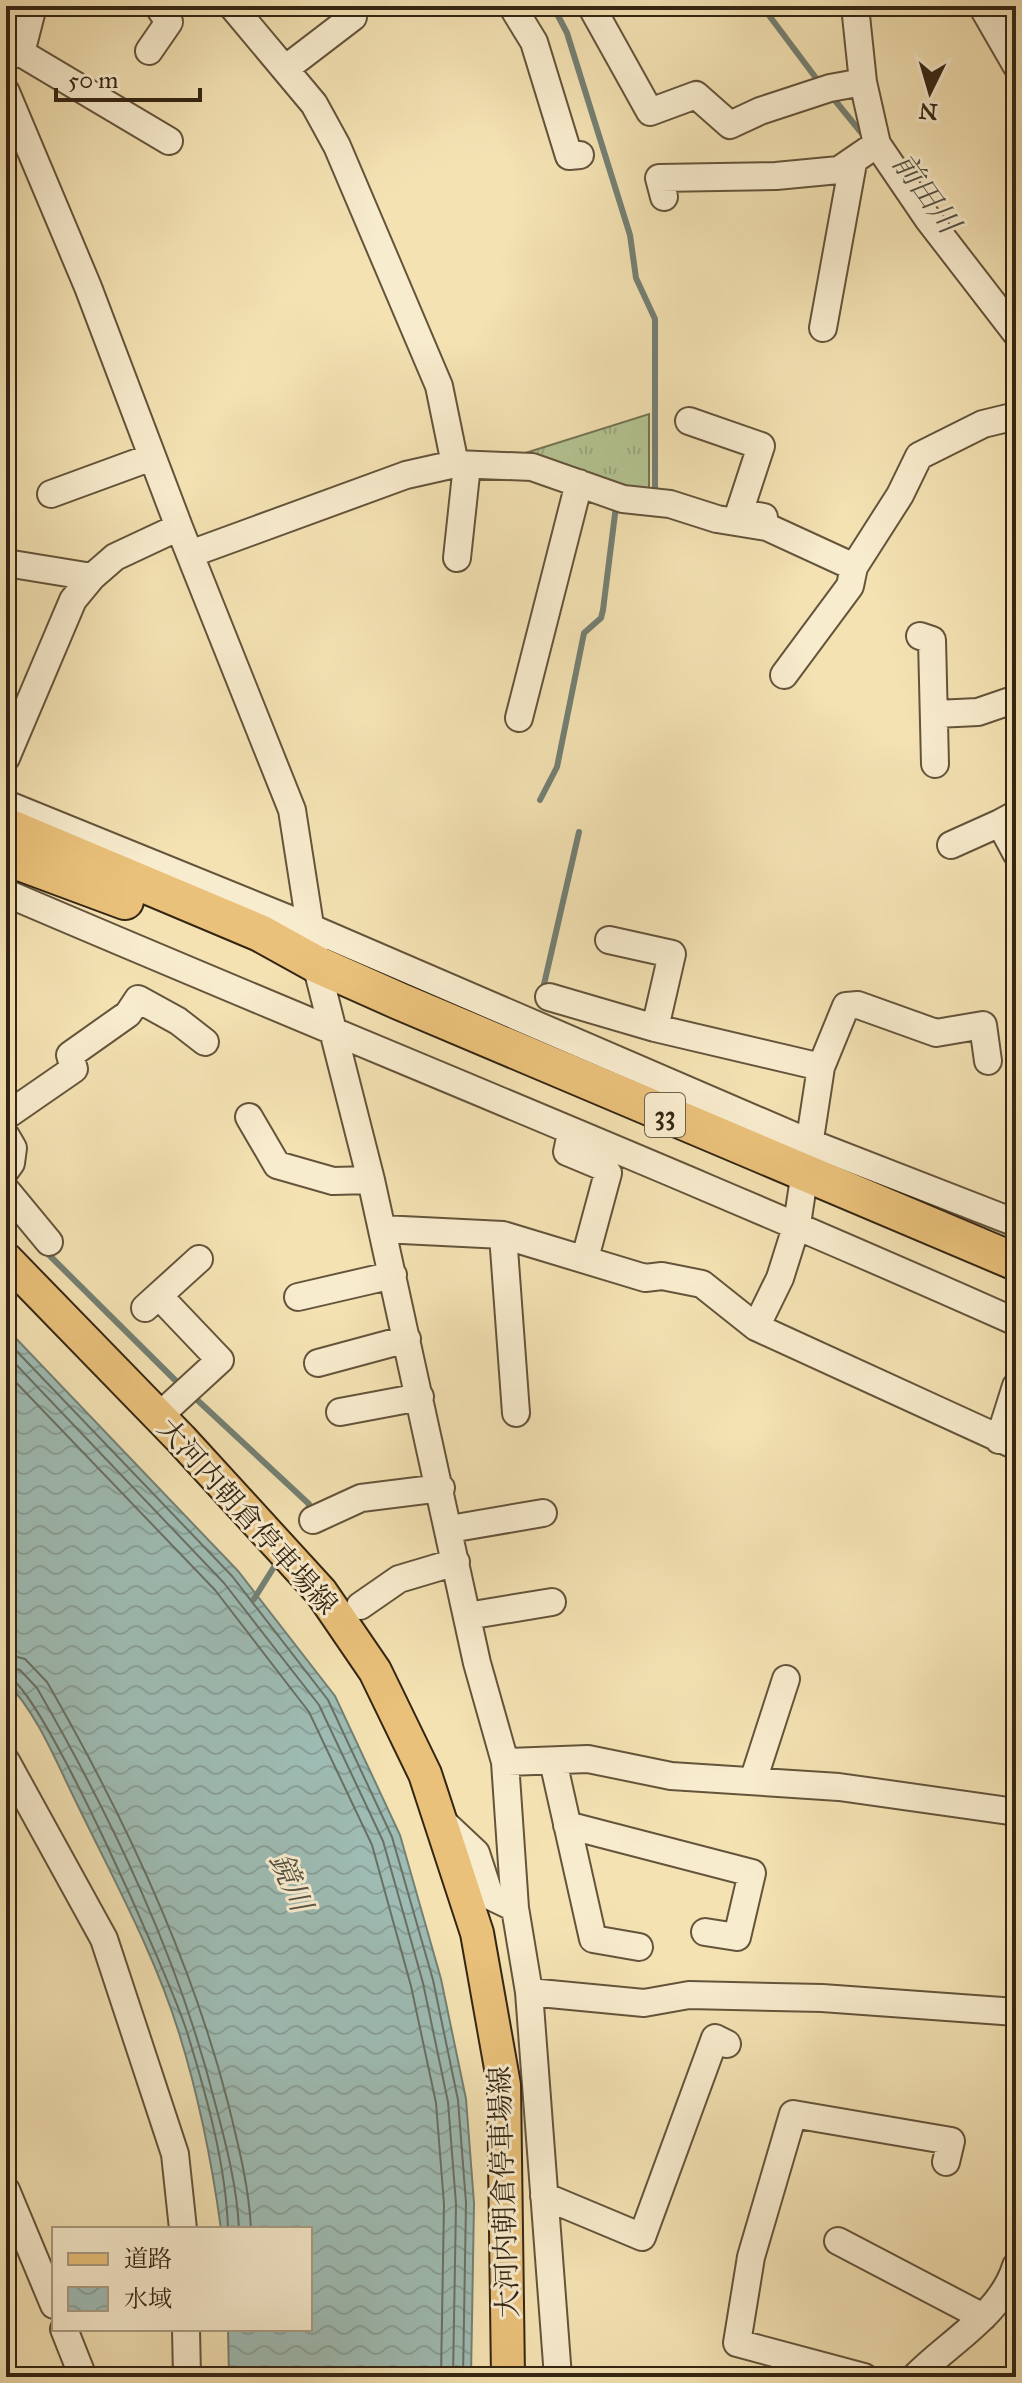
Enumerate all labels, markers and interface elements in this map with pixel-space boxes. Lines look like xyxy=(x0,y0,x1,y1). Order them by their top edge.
scale bar xyxy=(56,52,200,102)
north arrow xyxy=(890,52,970,132)
text: 50 m xyxy=(68,65,118,95)
text: N xyxy=(917,97,939,126)
water label: 前田川 xyxy=(885,146,969,242)
road number: 33 xyxy=(645,1093,685,1137)
street label: 大河内朝倉停車場線 xyxy=(150,1411,345,1622)
water label: 鏡川 xyxy=(262,1847,321,1919)
street label: 大河内朝倉停車場線 xyxy=(482,2065,525,2319)
legend xyxy=(52,2227,312,2331)
text: 道路 xyxy=(124,2244,172,2274)
text: 水域 xyxy=(124,2284,172,2314)

